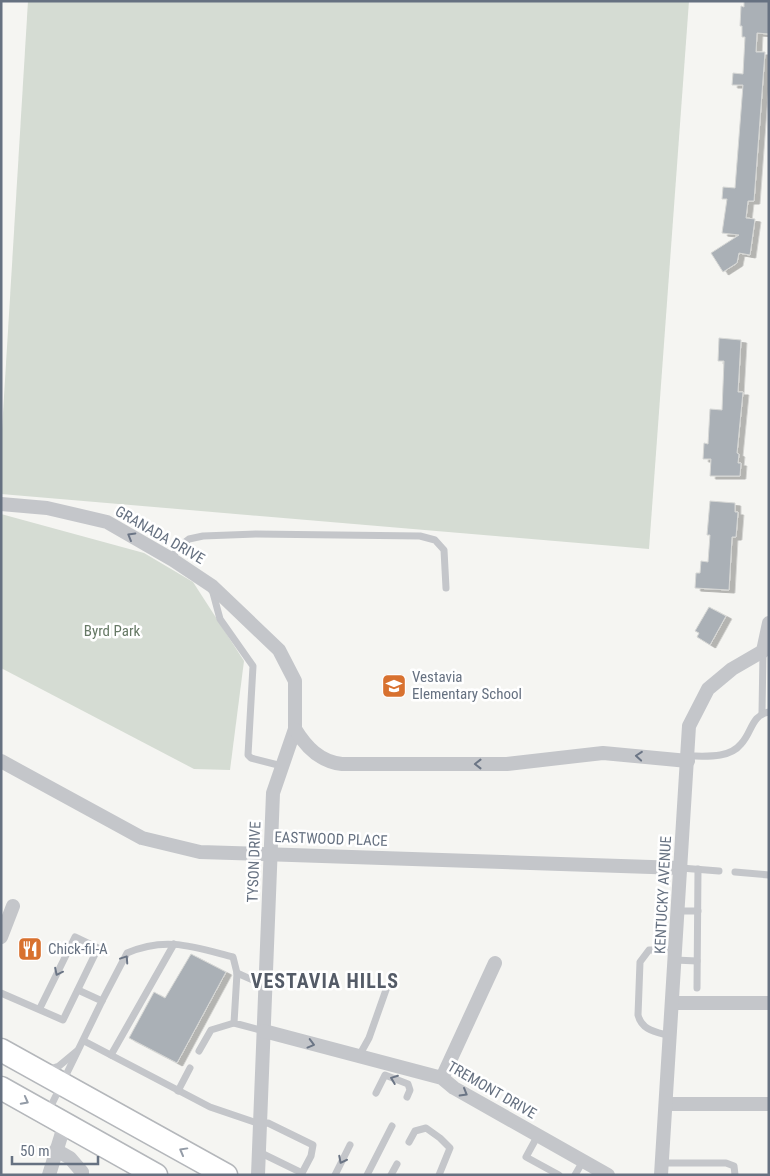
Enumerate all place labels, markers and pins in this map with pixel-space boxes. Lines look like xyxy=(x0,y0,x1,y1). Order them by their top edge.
place label: Vestavia Elementary School xyxy=(412,668,522,703)
school or university icon: Vestavia Elementary School xyxy=(381,673,407,699)
restaurant icon: Chick-fil-A xyxy=(17,936,43,962)
place label: Chick-fil-A xyxy=(48,940,108,958)

